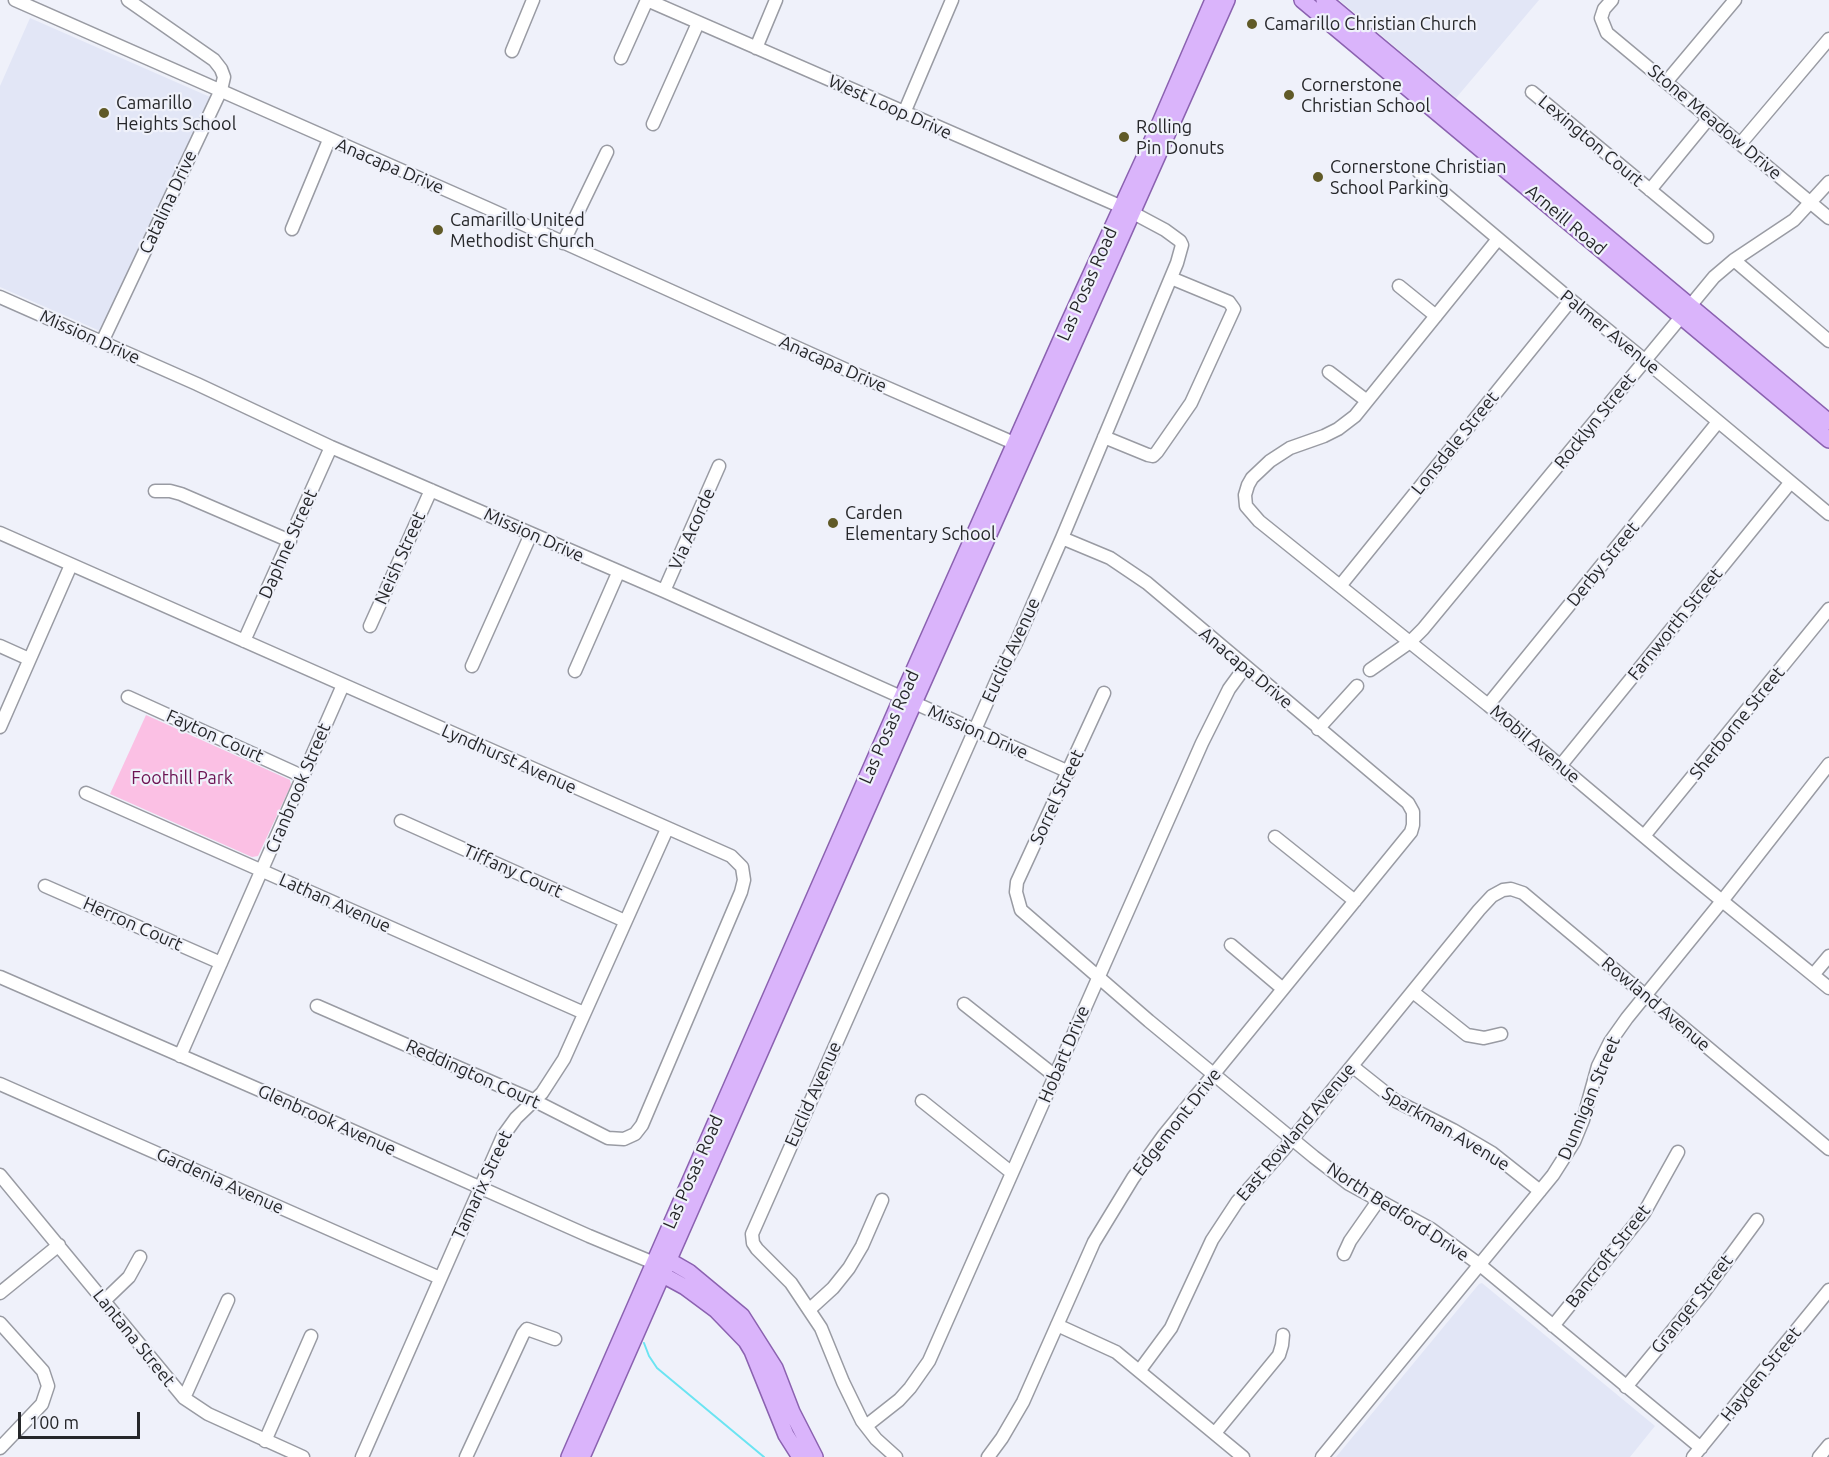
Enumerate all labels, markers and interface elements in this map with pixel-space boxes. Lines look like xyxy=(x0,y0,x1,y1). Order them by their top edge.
place label: Camarillo Christian Church xyxy=(1264,13,1477,35)
marker: Camarillo Christian Church xyxy=(1245,17,1259,31)
street label: Stone Meadow Drive xyxy=(1644,60,1786,184)
street label: West Loop Drive xyxy=(825,70,955,144)
place label: Cornerstone Christian School xyxy=(1301,74,1430,116)
marker: Cornerstone Christian School xyxy=(1282,88,1296,102)
street label: Lexington Court xyxy=(1534,91,1648,191)
place label: Camarillo Heights School xyxy=(116,92,236,134)
marker: Camarillo Heights School xyxy=(97,106,111,120)
place label: Rolling Pin Donuts xyxy=(1136,116,1224,158)
marker: Rolling Pin Donuts xyxy=(1117,130,1131,144)
street label: Anacapa Drive xyxy=(333,134,447,198)
street label: Catalina Drive xyxy=(135,147,201,257)
place label: Cornerstone Christian School Parking xyxy=(1330,156,1506,198)
marker: Cornerstone Christian School Parking xyxy=(1311,170,1325,184)
street label: Arneill Road xyxy=(1521,180,1611,260)
place label: Camarillo United Methodist Church xyxy=(450,209,594,252)
marker: Camarillo United Methodist Church xyxy=(431,223,445,237)
street label: Las Posas Road xyxy=(1052,224,1122,344)
street label: Palmer Avenue xyxy=(1556,285,1664,379)
street label: Mission Drive xyxy=(37,305,143,369)
street label: Anacapa Drive xyxy=(776,331,890,397)
street label: Rocklyn Street xyxy=(1550,369,1640,473)
street label: Lonsdale Street xyxy=(1407,387,1503,499)
street label: Via Acorde xyxy=(664,485,720,573)
street label: Daphne Street xyxy=(254,486,322,602)
place label: Carden Elementary School xyxy=(845,502,996,544)
street label: Mission Drive xyxy=(481,503,587,567)
street label: Neish Street xyxy=(370,508,430,608)
marker: Carden Elementary School xyxy=(826,516,840,530)
street label: Derby Street xyxy=(1562,517,1644,611)
street label: Farnworth Street xyxy=(1623,564,1727,684)
street label: Euclid Avenue xyxy=(977,594,1045,706)
street label: Anacapa Drive xyxy=(1195,623,1297,713)
street label: Sherborne Street xyxy=(1685,662,1789,784)
street label: Las Posas Road xyxy=(854,667,924,787)
street label: Mission Drive xyxy=(925,700,1031,764)
street label: Mobil Avenue xyxy=(1486,700,1584,788)
street label: Fayton Court xyxy=(163,705,267,767)
street label: Cranbrook Street xyxy=(261,720,335,856)
street label: Lyndhurst Avenue xyxy=(438,720,580,798)
street label: Sorrel Street xyxy=(1026,746,1088,848)
park label: Foothill Park xyxy=(131,767,233,789)
street label: Tiffany Court xyxy=(460,839,566,903)
street label: Lathan Avenue xyxy=(276,869,394,937)
street label: Herron Court xyxy=(80,892,186,956)
street label: Rowland Avenue xyxy=(1597,952,1715,1056)
street label: Hobart Drive xyxy=(1034,1002,1094,1106)
street label: Dunnigan Street xyxy=(1553,1033,1625,1163)
street label: Reddington Court xyxy=(402,1035,544,1113)
street label: Euclid Avenue xyxy=(780,1038,846,1150)
street label: East Rowland Avenue xyxy=(1232,1059,1360,1205)
street label: Edgemont Drive xyxy=(1128,1064,1226,1180)
street label: Glenbrook Avenue xyxy=(254,1080,400,1160)
street label: Sparkman Avenue xyxy=(1378,1082,1514,1176)
street label: Las Posas Road xyxy=(658,1112,728,1232)
street label: Tamarix Street xyxy=(447,1127,517,1243)
street label: Gardenia Avenue xyxy=(153,1143,287,1219)
street label: North Bedford Drive xyxy=(1323,1158,1473,1266)
street label: Bancroft Street xyxy=(1561,1200,1655,1312)
street label: Granger Street xyxy=(1647,1250,1737,1358)
street label: Lantana Street xyxy=(88,1285,180,1391)
street label: Hayden Street xyxy=(1716,1322,1806,1426)
scale bar xyxy=(21,1400,142,1438)
text: 100 m xyxy=(29,1412,79,1432)

